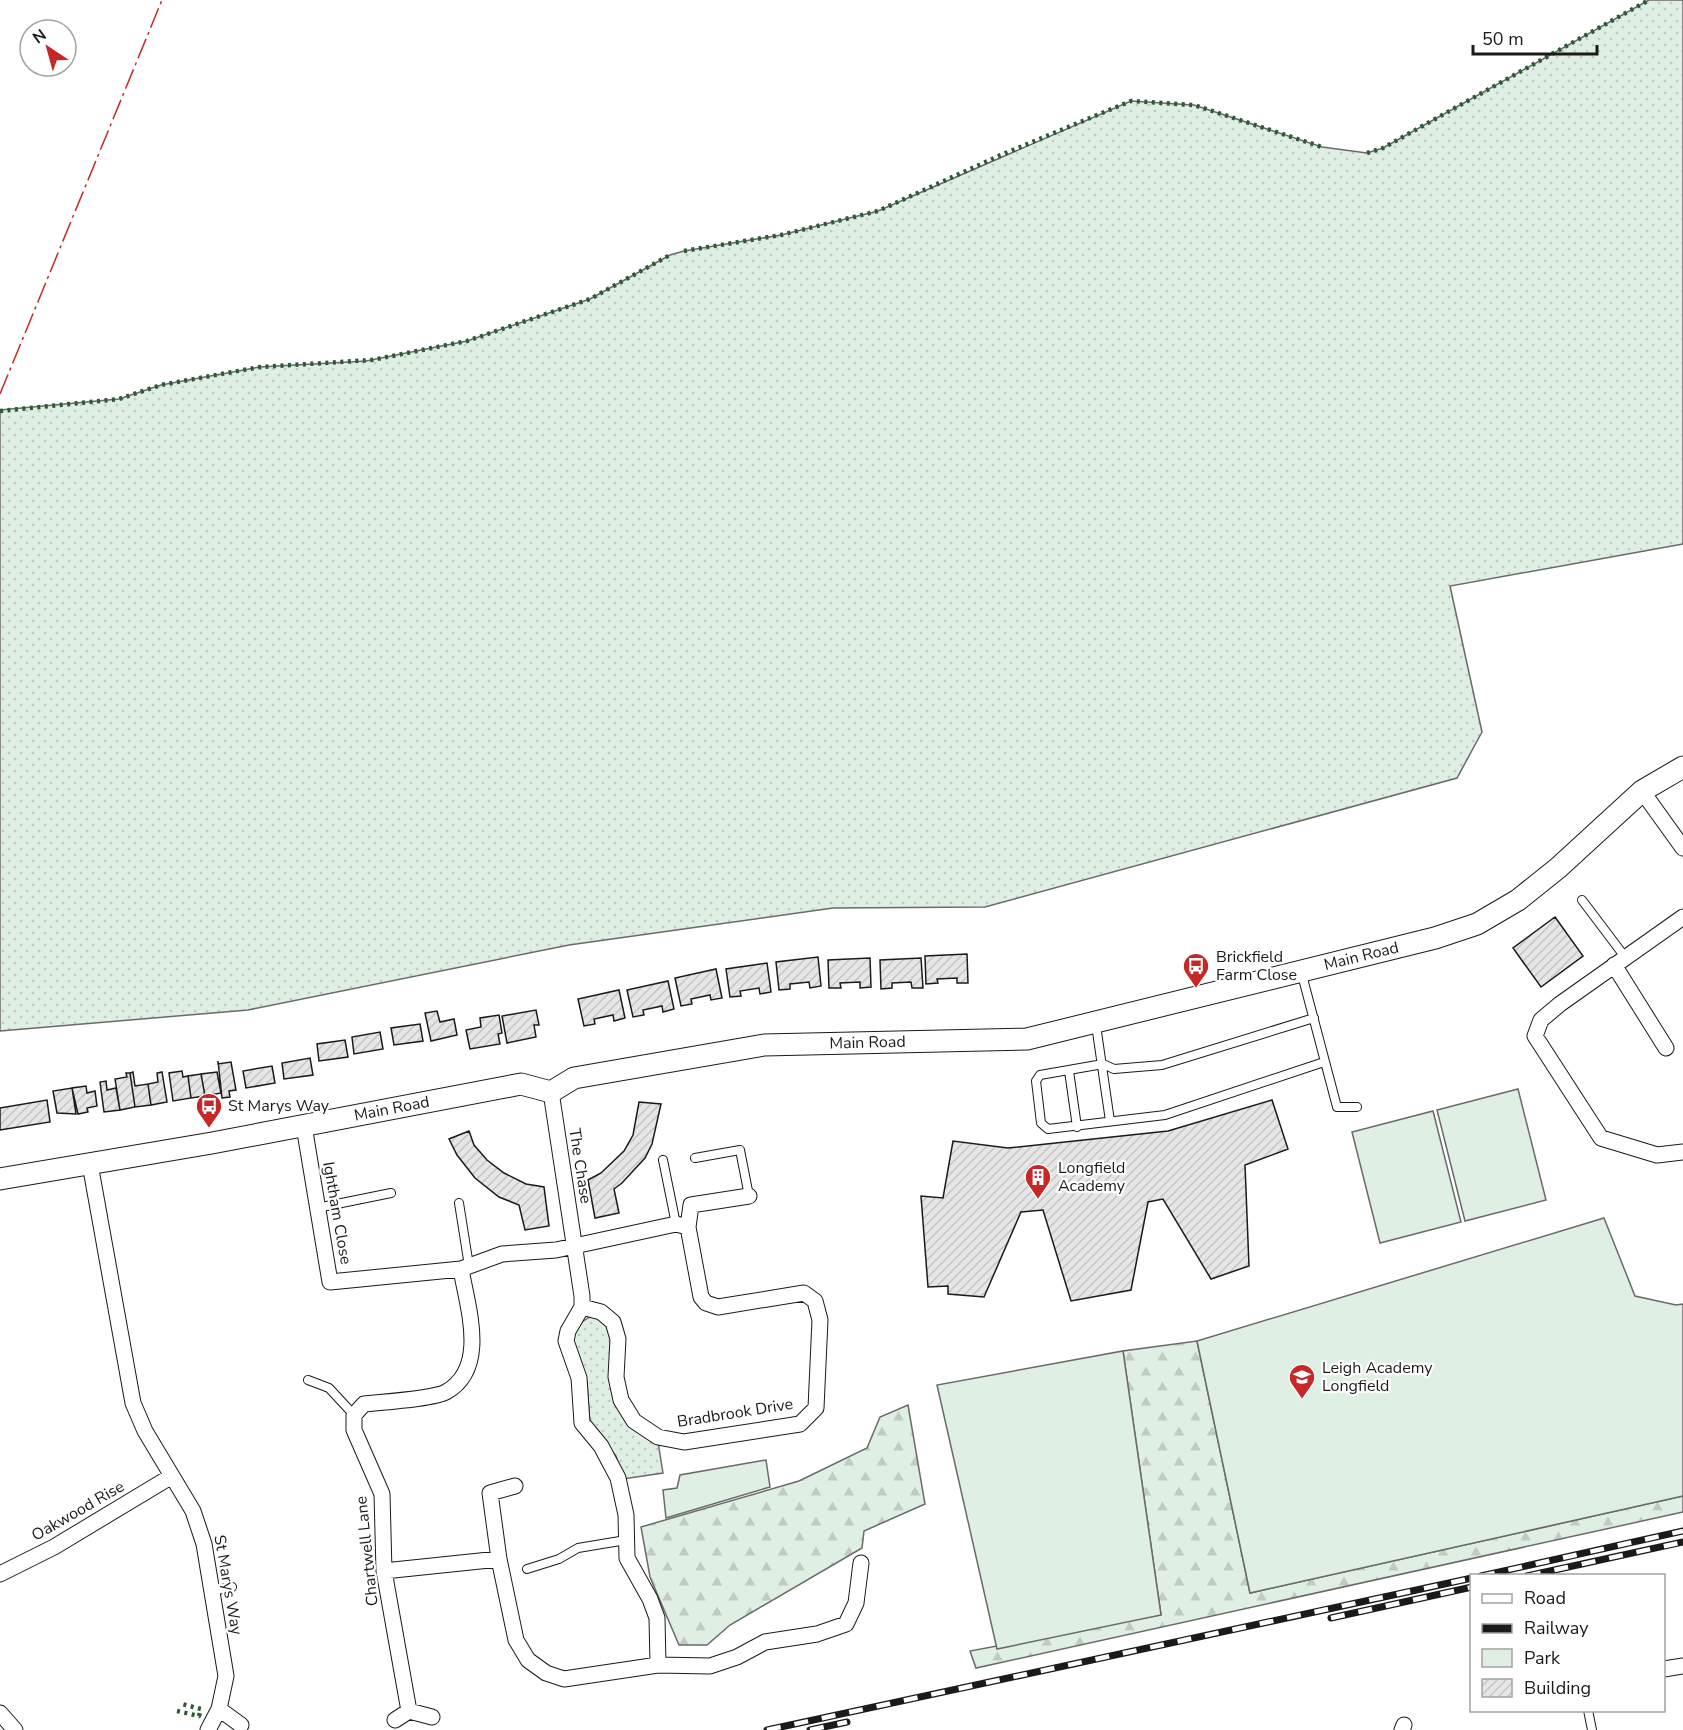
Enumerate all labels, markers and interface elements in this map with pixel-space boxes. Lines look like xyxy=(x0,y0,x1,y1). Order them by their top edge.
north arrow xyxy=(18,18,78,78)
scale bar xyxy=(1473,18,1598,56)
text: N xyxy=(28,24,51,49)
text: 50 m xyxy=(1482,27,1524,51)
street label: Main Road xyxy=(1322,936,1401,976)
place label: Brickfield Farm Close xyxy=(1216,946,1297,986)
bus stop icon: Brickfield Farm Close xyxy=(1181,951,1211,989)
street label: Main Road xyxy=(829,1031,906,1055)
bus stop icon: St Marys Way xyxy=(194,1091,224,1129)
street label: Main Road xyxy=(352,1091,431,1127)
place label: St Marys Way xyxy=(228,1095,330,1117)
street label: The Chase xyxy=(563,1127,597,1205)
place label: Longfield Academy xyxy=(1058,1157,1126,1197)
street label: Ightham Close xyxy=(317,1160,357,1266)
building icon: Longfield Academy xyxy=(1023,1162,1053,1200)
place label: Leigh Academy Longfield xyxy=(1322,1357,1433,1397)
school or university icon: Leigh Academy Longfield xyxy=(1287,1362,1317,1400)
street label: Bradbrook Drive xyxy=(675,1393,795,1433)
street label: Oakwood Rise xyxy=(28,1476,128,1546)
street label: Chartwell Lane xyxy=(350,1495,384,1607)
street label: St Marys Way xyxy=(208,1533,248,1637)
legend xyxy=(1470,1574,1665,1712)
text: Road xyxy=(1524,1586,1566,1610)
text: Railway xyxy=(1524,1616,1589,1640)
text: Park xyxy=(1524,1646,1561,1670)
text: Building xyxy=(1524,1676,1591,1700)

